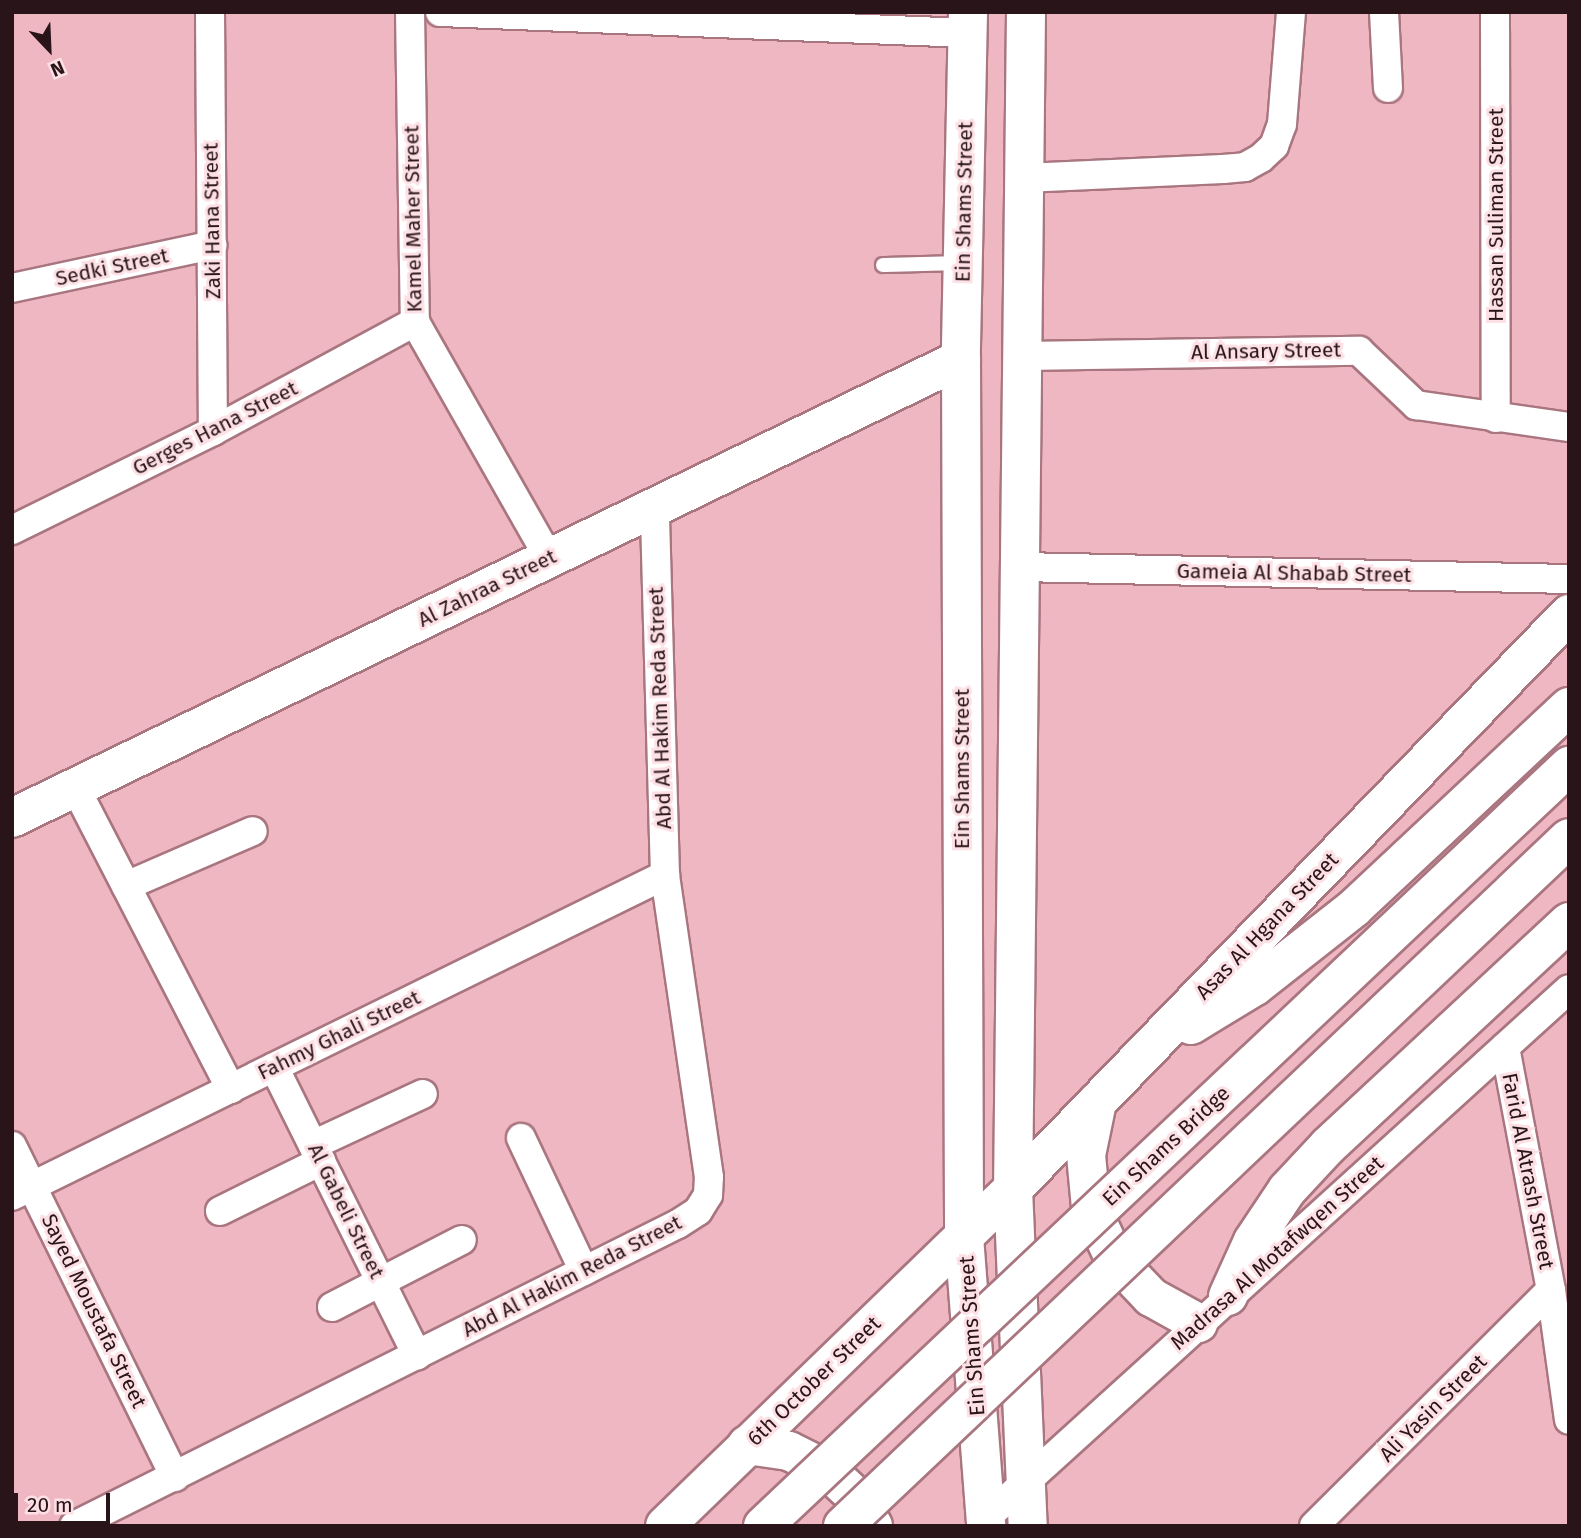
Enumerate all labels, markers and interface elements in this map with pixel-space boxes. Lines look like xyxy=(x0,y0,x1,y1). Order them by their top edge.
north arrow xyxy=(14,14,84,84)
text: N xyxy=(47,56,68,82)
street label: Hassan Suliman Street xyxy=(1483,108,1509,322)
street label: Ein Shams Street xyxy=(950,122,978,282)
street label: Kamel Maher Street xyxy=(399,125,427,313)
street label: Zaki Hana Street xyxy=(198,143,226,299)
street label: Sedki Street xyxy=(53,243,171,291)
street label: Al Ansary Street xyxy=(1191,337,1341,365)
street label: Gerges Hana Street xyxy=(128,375,302,481)
street label: Al Zahraa Street xyxy=(414,544,560,632)
street label: Gameia Al Shabab Street xyxy=(1176,558,1412,588)
street label: Abd Al Hakim Reda Street xyxy=(643,586,677,830)
street label: Ein Shams Street xyxy=(949,689,975,849)
street label: Asas Al Hgana Street xyxy=(1190,847,1344,1005)
street label: Fahmy Ghali Street xyxy=(254,985,424,1085)
street label: Farid Al Atrash Street xyxy=(1497,1071,1559,1271)
street label: Ein Shams Bridge xyxy=(1097,1081,1235,1211)
street label: Al Gabeli Street xyxy=(302,1139,390,1283)
street label: Madrasa Al Motafwqen Street xyxy=(1165,1151,1389,1355)
street label: Sayed Moustafa Street xyxy=(36,1210,152,1412)
street label: Abd Al Hakim Reda Street xyxy=(458,1210,686,1342)
street label: Ein Shams Street xyxy=(954,1255,990,1417)
street label: 6th October Street xyxy=(742,1311,886,1451)
street label: Ali Yasin Street xyxy=(1374,1349,1492,1467)
scale bar xyxy=(18,1478,114,1522)
text: 20 m xyxy=(27,1492,73,1518)

